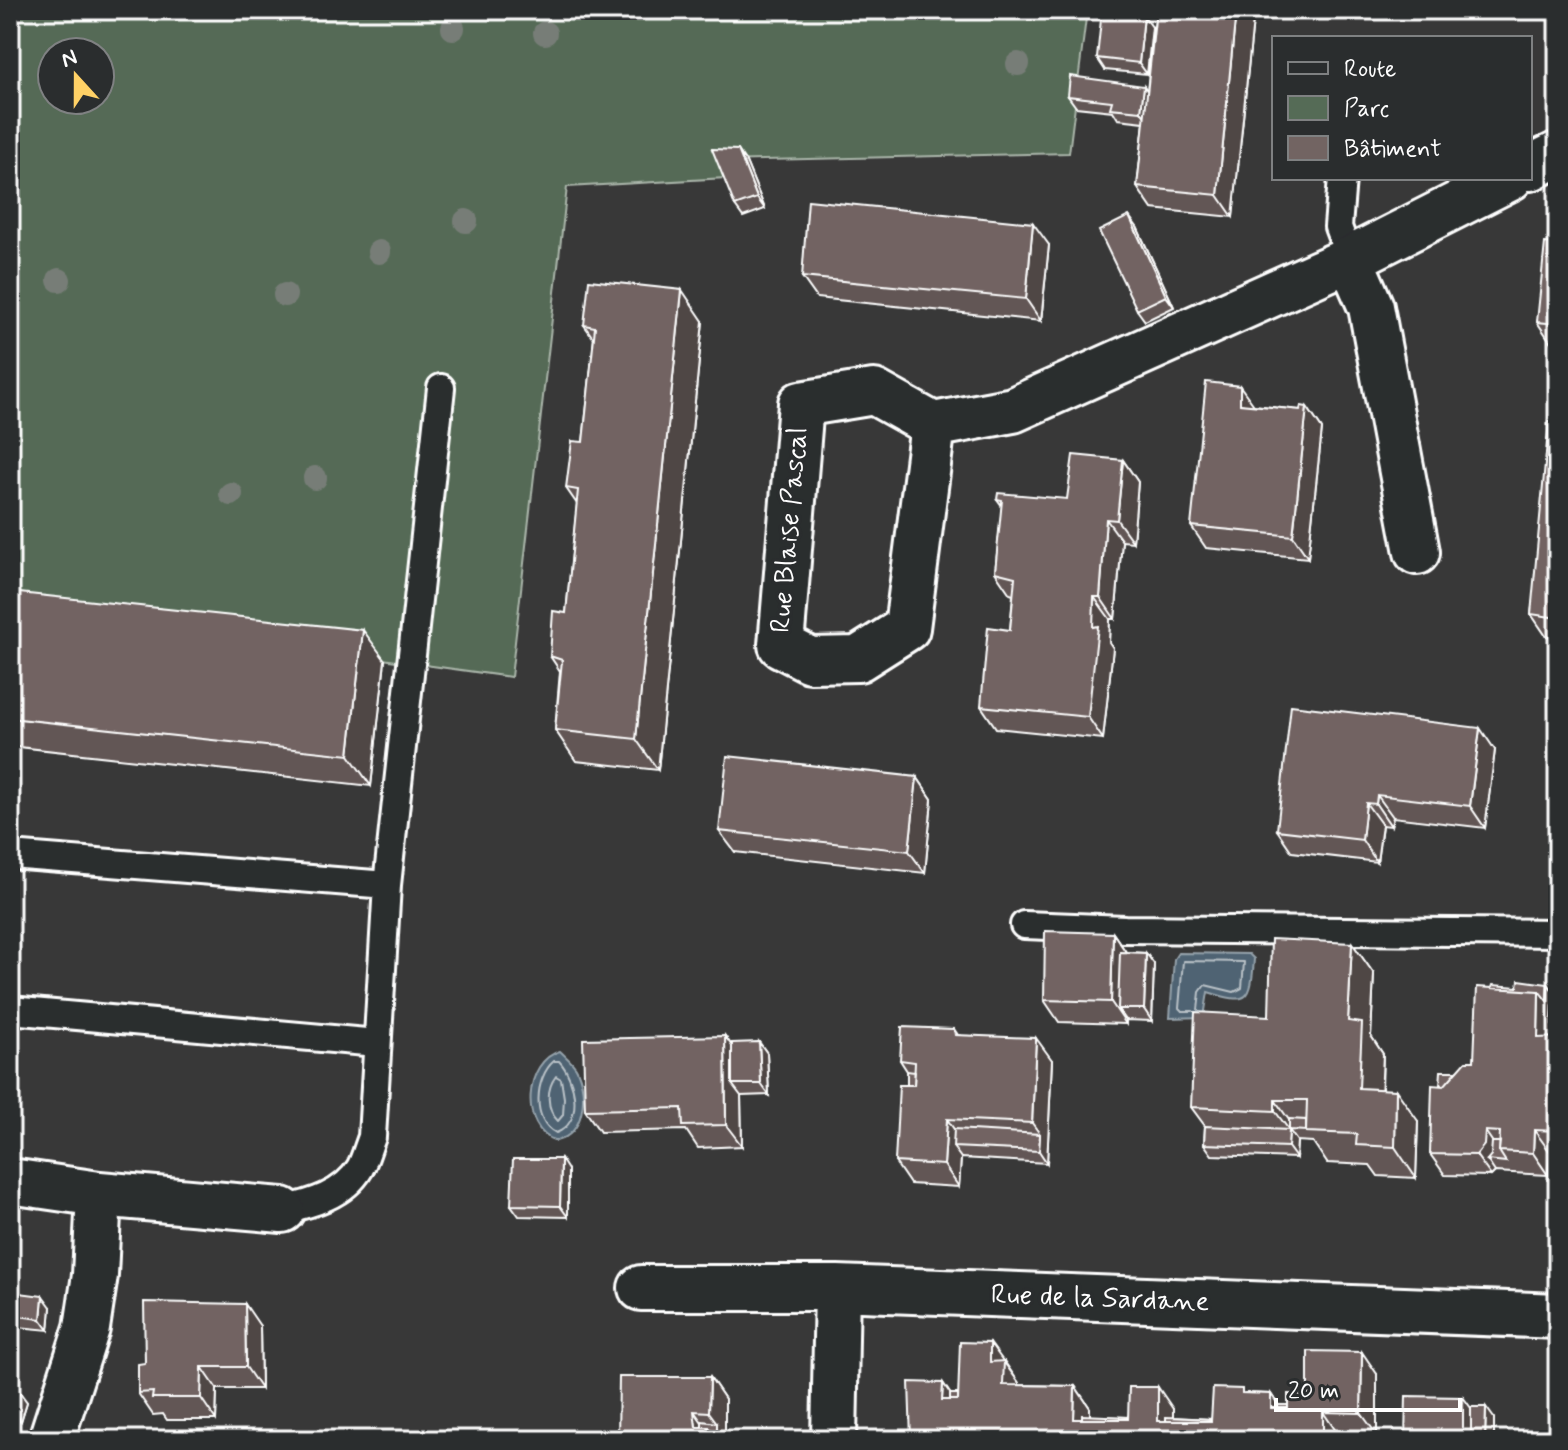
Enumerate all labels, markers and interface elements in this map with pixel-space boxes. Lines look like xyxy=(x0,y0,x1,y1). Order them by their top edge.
north arrow xyxy=(36,36,116,116)
legend xyxy=(1272,36,1532,180)
text: N xyxy=(58,43,81,75)
text: Route xyxy=(1344,54,1396,85)
text: Parc xyxy=(1344,94,1389,125)
text: Bâtiment xyxy=(1344,134,1442,165)
street label: Rue Blaise Pascal xyxy=(763,426,817,634)
street label: Rue de la Sardane xyxy=(990,1277,1210,1321)
scale bar xyxy=(1276,1362,1460,1412)
text: 20 m xyxy=(1288,1376,1339,1407)

